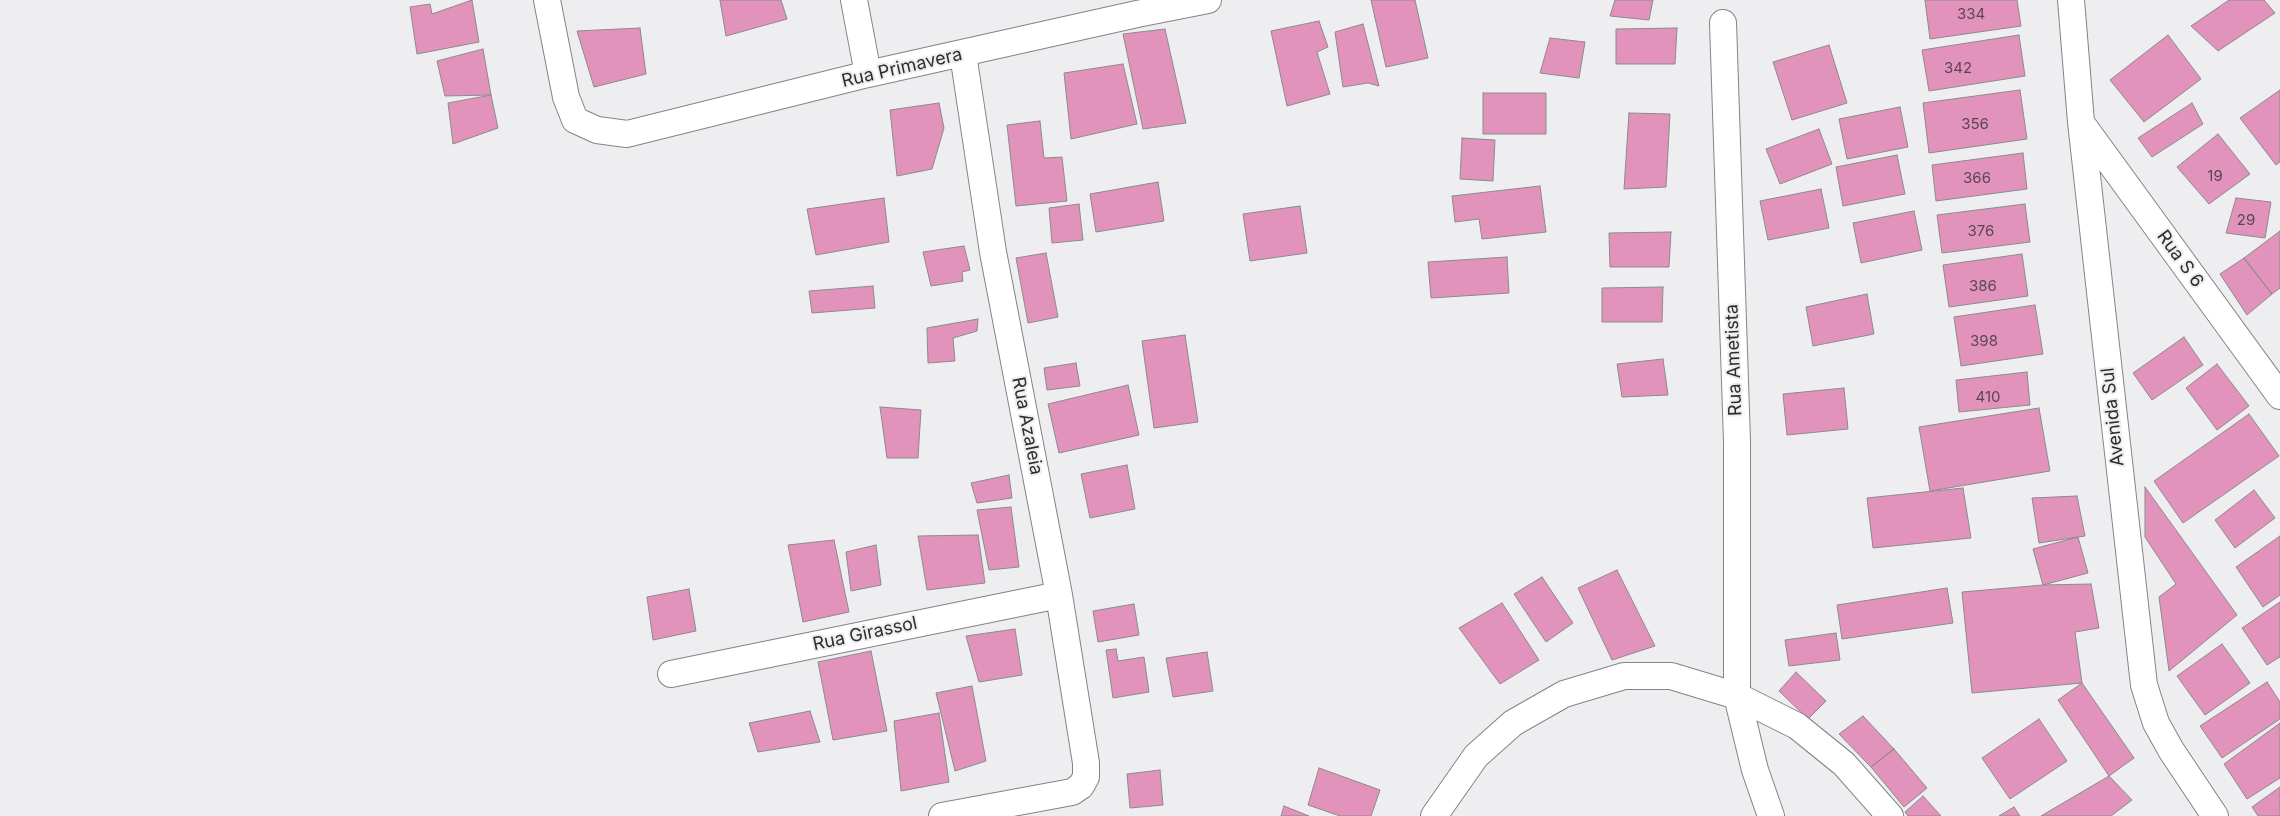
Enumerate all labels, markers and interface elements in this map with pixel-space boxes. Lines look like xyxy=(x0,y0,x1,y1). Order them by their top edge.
house number: 334 xyxy=(1957,5,1985,23)
street label: Rua Primavera xyxy=(840,44,964,92)
house number: 342 xyxy=(1944,59,1972,77)
house number: 356 xyxy=(1961,115,1989,133)
house number: 19 xyxy=(2207,167,2223,185)
house number: 366 xyxy=(1963,169,1991,187)
house number: 29 xyxy=(2237,211,2255,229)
house number: 376 xyxy=(1968,222,1994,240)
street label: Rua S 6 xyxy=(2152,226,2208,292)
house number: 386 xyxy=(1969,277,1997,295)
street label: Rua Ametista xyxy=(1721,304,1747,416)
house number: 398 xyxy=(1970,332,1998,350)
street label: Avenida Sul xyxy=(2097,367,2129,467)
street label: Rua Azaleia xyxy=(1007,375,1047,477)
house number: 410 xyxy=(1976,388,2000,406)
street label: Rua Girassol xyxy=(811,612,919,656)

